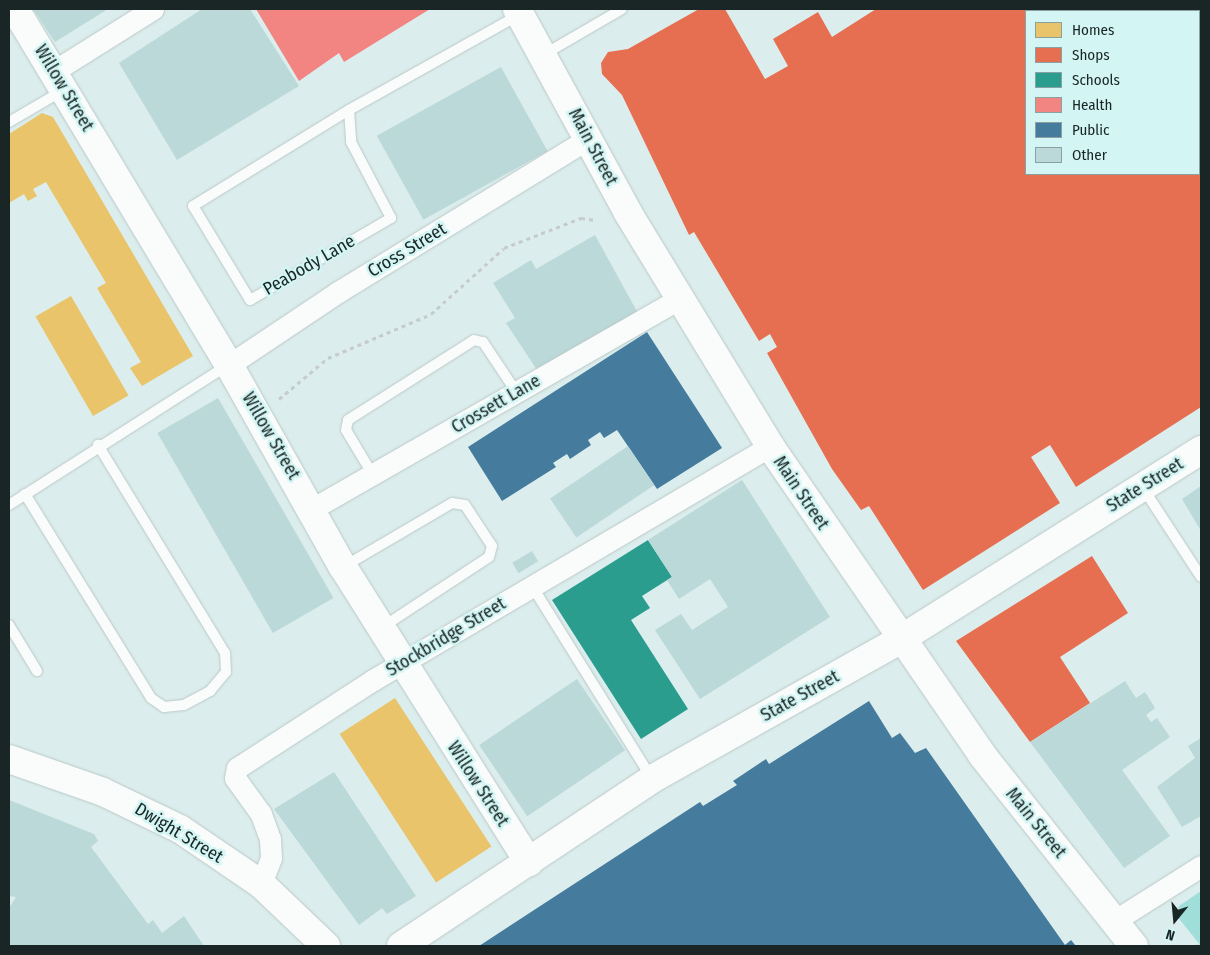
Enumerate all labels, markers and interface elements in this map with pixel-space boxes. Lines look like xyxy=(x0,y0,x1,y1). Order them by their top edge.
legend xyxy=(1025,10,1200,175)
text: Homes xyxy=(1072,21,1114,39)
street label: Willow Street xyxy=(30,41,98,135)
text: Shops xyxy=(1072,46,1110,64)
text: Schools xyxy=(1072,71,1120,89)
text: Health xyxy=(1072,96,1112,114)
street label: Main Street xyxy=(564,105,622,189)
text: Public xyxy=(1072,121,1109,139)
text: Other xyxy=(1072,146,1107,164)
street label: Cross Street xyxy=(364,218,450,282)
street label: Peabody Lane xyxy=(259,230,359,300)
street label: Crossett Lane xyxy=(448,370,544,438)
street label: Willow Street xyxy=(237,389,305,483)
street label: Main Street xyxy=(769,452,833,534)
street label: State Street xyxy=(1103,453,1187,517)
street label: Stockbridge Street xyxy=(382,593,510,681)
street label: State Street xyxy=(757,666,843,726)
street label: Willow Street xyxy=(442,737,514,831)
street label: Main Street xyxy=(1001,784,1071,862)
street label: Dwight Street xyxy=(131,798,227,868)
north arrow xyxy=(1150,895,1200,945)
text: N xyxy=(1164,925,1177,944)

